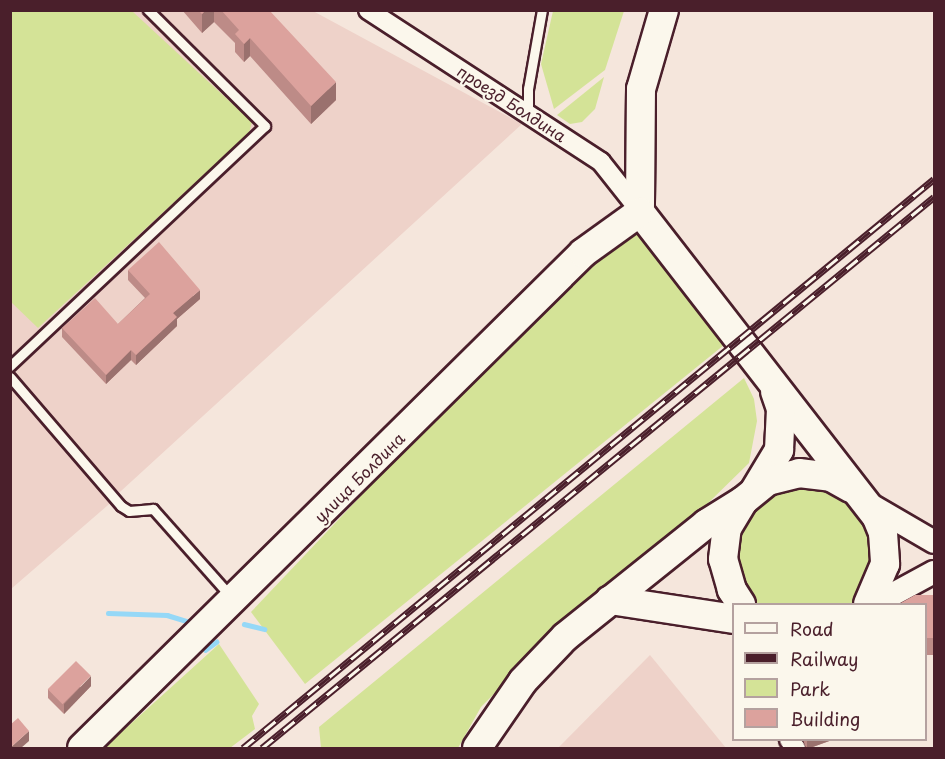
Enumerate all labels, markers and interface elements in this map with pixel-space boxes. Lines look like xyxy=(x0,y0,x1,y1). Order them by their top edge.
street label: проезд Болдина xyxy=(454,61,570,145)
street label: улица Болдина xyxy=(310,428,408,526)
legend xyxy=(732,603,927,741)
text: Road xyxy=(790,615,834,642)
text: Railway xyxy=(790,645,858,672)
text: Park xyxy=(790,675,830,702)
text: Building xyxy=(790,705,860,732)

